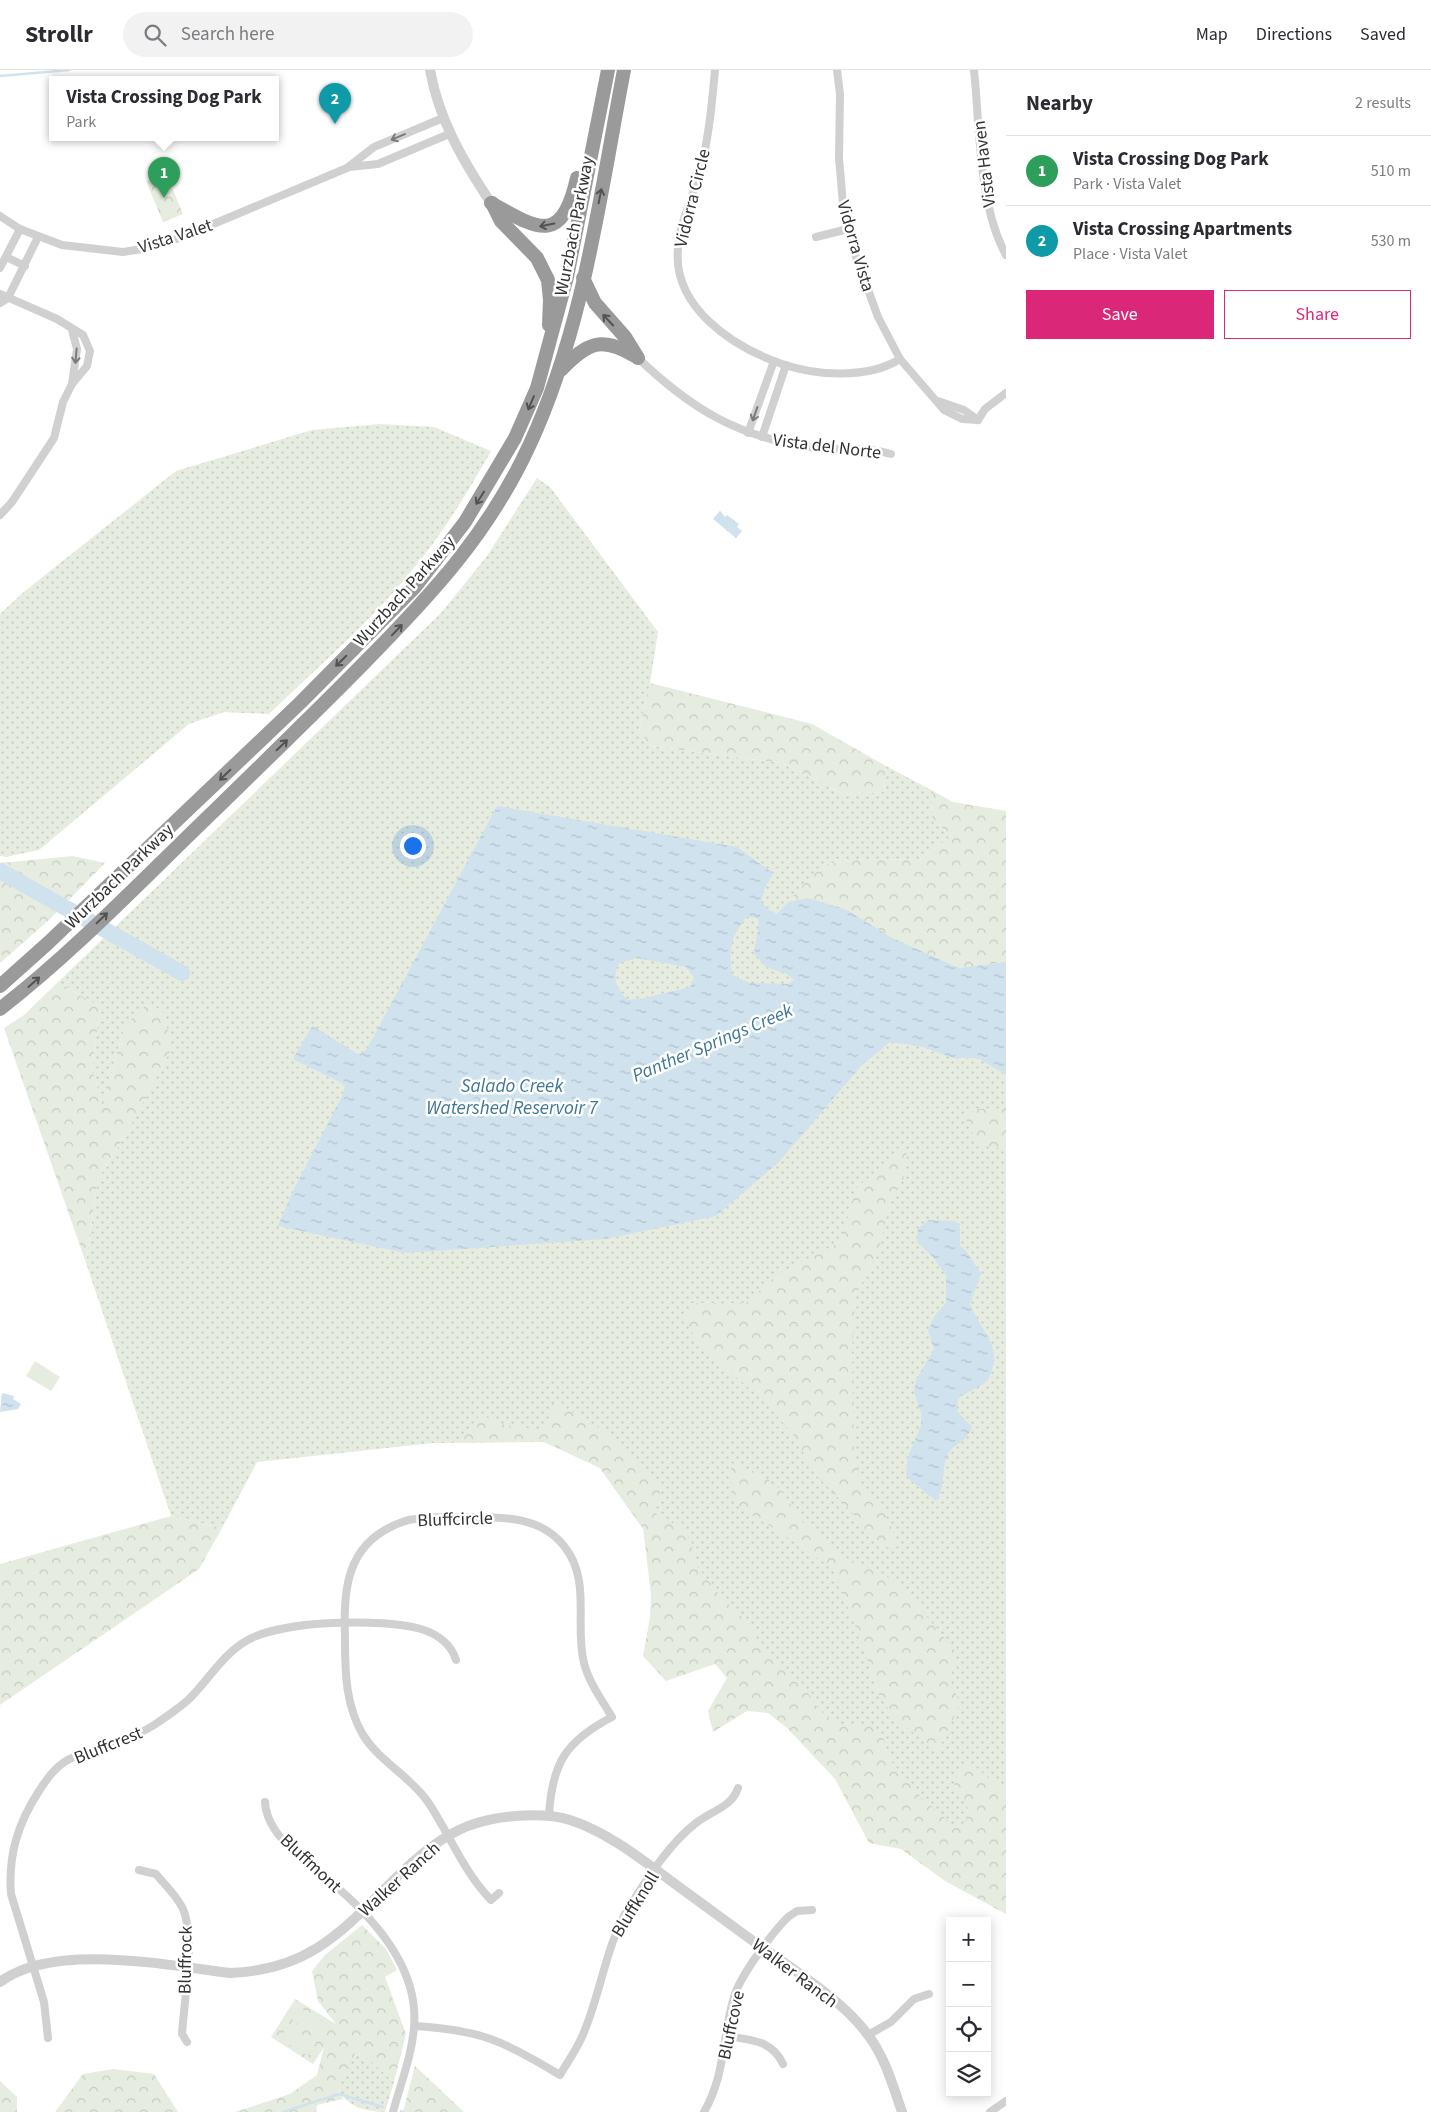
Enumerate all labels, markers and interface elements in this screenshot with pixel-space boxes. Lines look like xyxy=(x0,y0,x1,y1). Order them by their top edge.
search box xyxy=(123,12,473,57)
text: Strollr xyxy=(25,17,93,52)
icon: search xyxy=(141,21,169,49)
text: Search here xyxy=(181,21,274,48)
text: Map xyxy=(1196,22,1228,47)
text: Directions xyxy=(1256,22,1332,47)
text: Saved xyxy=(1360,22,1406,47)
popup xyxy=(49,76,279,141)
pin: 2 xyxy=(319,83,351,124)
text: Vista Crossing Dog Park xyxy=(66,84,262,111)
text: Nearby xyxy=(1026,88,1093,118)
text: 2 results xyxy=(1355,92,1411,114)
text: Park xyxy=(66,111,96,133)
street label: Vista Haven xyxy=(967,119,1002,209)
one-way arrow xyxy=(391,132,406,142)
street label: Vidorra Circle xyxy=(668,146,717,250)
text: Vista Crossing Dog Park xyxy=(1073,146,1269,173)
street label: Wurzbach Parkway xyxy=(549,153,600,298)
pin: 1 xyxy=(148,157,180,198)
text: 1 xyxy=(1038,160,1046,182)
text: 510 m xyxy=(1371,160,1411,182)
text: Park · Vista Valet xyxy=(1073,173,1181,195)
one-way arrow xyxy=(595,188,605,204)
street label: Vidorra Vista xyxy=(831,198,880,295)
street label: Vista Valet xyxy=(135,213,215,260)
text: Vista Crossing Apartments xyxy=(1073,216,1292,243)
one-way arrow xyxy=(539,220,555,230)
text: 2 xyxy=(1038,230,1046,252)
text: 530 m xyxy=(1371,230,1411,252)
text: Place · Vista Valet xyxy=(1073,243,1188,265)
button: Save xyxy=(1026,290,1214,339)
button: Share xyxy=(1224,290,1411,339)
one-way arrow xyxy=(602,313,614,326)
one-way arrow xyxy=(71,348,81,364)
one-way arrow xyxy=(525,395,535,410)
one-way arrow xyxy=(750,405,759,421)
street label: Vista del Norte xyxy=(771,427,883,466)
one-way arrow xyxy=(475,491,486,505)
street label: Wurzbach Parkway xyxy=(348,530,462,652)
one-way arrow xyxy=(391,624,403,636)
one-way arrow xyxy=(335,655,348,667)
one-way arrow xyxy=(276,739,288,751)
one-way arrow xyxy=(219,769,231,781)
street label: Wurzbach Parkway xyxy=(60,818,180,935)
your location xyxy=(400,833,426,859)
one-way arrow xyxy=(96,912,108,924)
one-way arrow xyxy=(28,976,41,987)
water label: Panther Springs Creek xyxy=(628,997,798,1089)
water label: Salado Creek Watershed Reservoir 7 xyxy=(426,1073,599,1122)
street label: Bluffcircle xyxy=(417,1506,493,1533)
street label: Bluffcrest xyxy=(70,1720,146,1770)
street label: Bluffmont xyxy=(274,1828,347,1898)
street label: Walker Ranch xyxy=(353,1836,446,1923)
street label: Bluffknoll xyxy=(605,1867,665,1942)
map controls xyxy=(946,1917,991,2097)
button: + xyxy=(946,1917,991,1962)
street label: Bluffrock xyxy=(172,1926,199,1994)
street label: Walker Ranch xyxy=(746,1933,843,2014)
button: − xyxy=(946,1962,991,2007)
street label: Bluffcove xyxy=(712,1988,751,2062)
button: locate xyxy=(946,2007,991,2052)
button: layers xyxy=(946,2052,991,2097)

